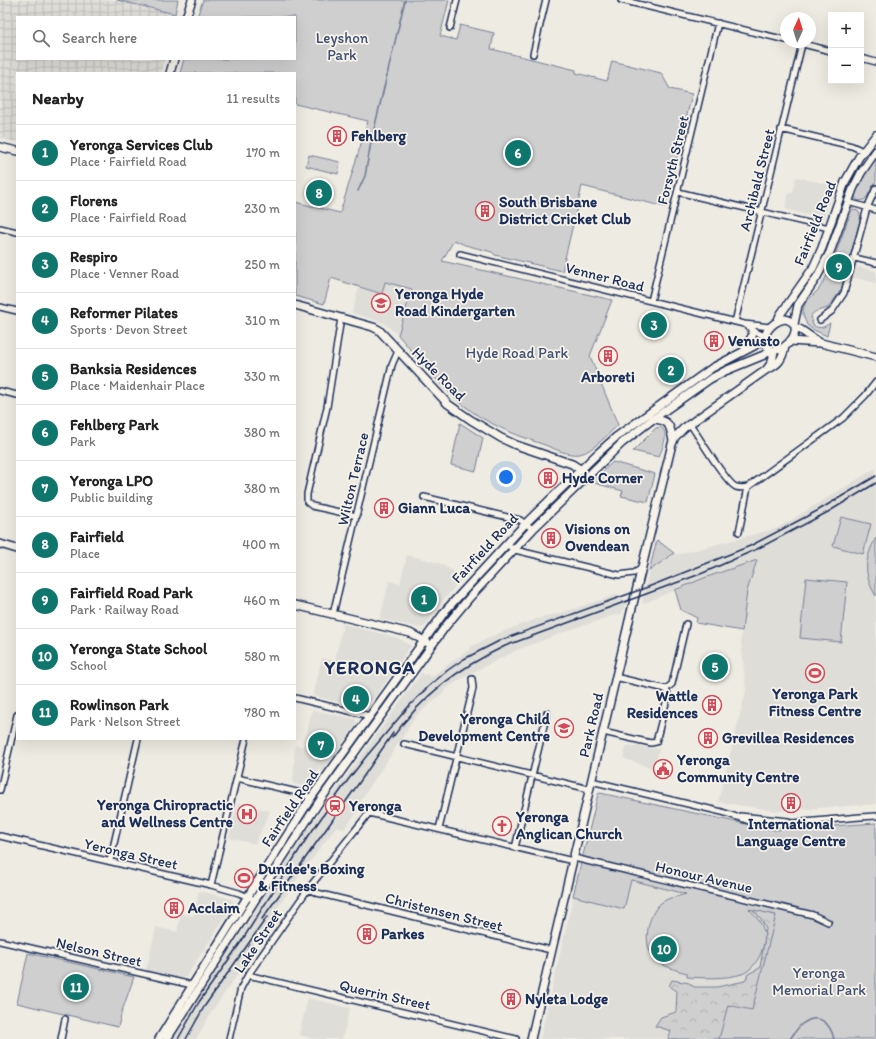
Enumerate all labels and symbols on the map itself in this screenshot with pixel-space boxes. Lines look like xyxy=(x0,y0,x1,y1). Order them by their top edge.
north arrow xyxy=(780,12,816,48)
park label: Leyshon Park xyxy=(316,29,369,64)
street label: Forsyth Street xyxy=(653,113,693,206)
building icon: Fehlberg xyxy=(326,125,348,147)
place label: Fehlberg xyxy=(351,127,407,146)
street label: Archibald Street xyxy=(736,127,778,233)
pin: 6 xyxy=(505,138,531,168)
street label: Fairfield Road xyxy=(790,177,840,268)
pin: 8 xyxy=(306,178,332,208)
place label: South Brisbane District Cricket Club xyxy=(499,193,631,228)
building icon: South Brisbane District Cricket Club xyxy=(474,200,496,222)
pin: 9 xyxy=(826,252,852,282)
street label: Venner Road xyxy=(563,258,647,296)
place label: Yeronga Hyde Road Kindergarten xyxy=(394,285,516,321)
school or university icon: Yeronga Hyde Road Kindergarten xyxy=(370,292,392,314)
pin: 3 xyxy=(641,310,667,340)
building icon: Venusto xyxy=(703,330,725,352)
place label: Venusto xyxy=(728,332,780,350)
street label: Hyde Road xyxy=(408,343,470,405)
park label: Hyde Road Park xyxy=(466,344,569,362)
building icon: Arboreti xyxy=(597,345,619,367)
pin: 2 xyxy=(658,355,684,385)
place label: Arboreti xyxy=(580,368,635,386)
street label: Wilton Terrace xyxy=(334,431,372,527)
your location xyxy=(496,467,516,487)
building icon: Hyde Corner xyxy=(537,467,559,489)
place label: Hyde Corner xyxy=(562,469,643,488)
building icon: Giann Luca xyxy=(373,497,395,519)
place label: Giann Luca xyxy=(398,499,470,517)
street label: Fairfield Road xyxy=(448,509,523,587)
place label: Visions on Ovendean xyxy=(565,520,631,555)
building icon: Visions on Ovendean xyxy=(540,527,562,549)
pin: 1 xyxy=(411,584,437,614)
pin: 5 xyxy=(702,652,728,682)
district label: YERONGA xyxy=(323,656,416,679)
sports icon: Yeronga Park Fitness Centre xyxy=(804,662,826,684)
pin: 4 xyxy=(343,684,369,714)
place label: Yeronga Park Fitness Centre xyxy=(769,685,861,720)
place label: Wattle Residences xyxy=(627,687,698,722)
street label: Park Road xyxy=(575,691,607,759)
building icon: Wattle Residences xyxy=(701,694,723,716)
place label: Yeronga Child Development Centre xyxy=(418,710,551,746)
school or university icon: Yeronga Child Development Centre xyxy=(553,717,575,739)
building icon: Grevillea Residences xyxy=(697,727,719,749)
place label: Grevillea Residences xyxy=(722,729,855,747)
pin: 7 xyxy=(308,730,334,760)
place label: Yeronga Community Centre xyxy=(676,751,799,787)
public building icon: Yeronga Community Centre xyxy=(652,758,674,780)
street label: Fairfield Road xyxy=(257,765,323,850)
building icon: International Language Centre xyxy=(780,792,802,814)
station icon: Yeronga xyxy=(324,795,346,817)
place label: Yeronga Chiropractic and Wellness Centre xyxy=(96,796,233,831)
place label: Yeronga xyxy=(348,797,402,816)
hospital icon: Yeronga Chiropractic and Wellness Centre xyxy=(236,803,258,825)
place label: Yeronga Anglican Church xyxy=(515,808,623,844)
church icon: Yeronga Anglican Church xyxy=(491,815,513,837)
place label: International Language Centre xyxy=(736,815,846,851)
street label: Yeronga Street xyxy=(82,834,180,874)
street label: Honour Avenue xyxy=(654,857,754,897)
place label: Dundee's Boxing & Fitness xyxy=(258,860,365,895)
sports icon: Dundee's Boxing & Fitness xyxy=(233,867,255,889)
street label: Christensen Street xyxy=(383,889,505,935)
building icon: Acclaim xyxy=(163,897,185,919)
place label: Acclaim xyxy=(187,899,240,917)
street label: Lake Street xyxy=(230,905,286,977)
building icon: Parkes xyxy=(356,923,378,945)
place label: Parkes xyxy=(381,925,425,943)
street label: Nelson Street xyxy=(54,933,144,971)
pin: 10 xyxy=(651,934,677,964)
park label: Yeronga Memorial Park xyxy=(772,964,866,999)
pin: 11 xyxy=(63,972,89,1002)
street label: Querrin Street xyxy=(338,976,433,1014)
building icon: Nyleta Lodge xyxy=(500,988,522,1010)
place label: Nyleta Lodge xyxy=(525,990,608,1009)

